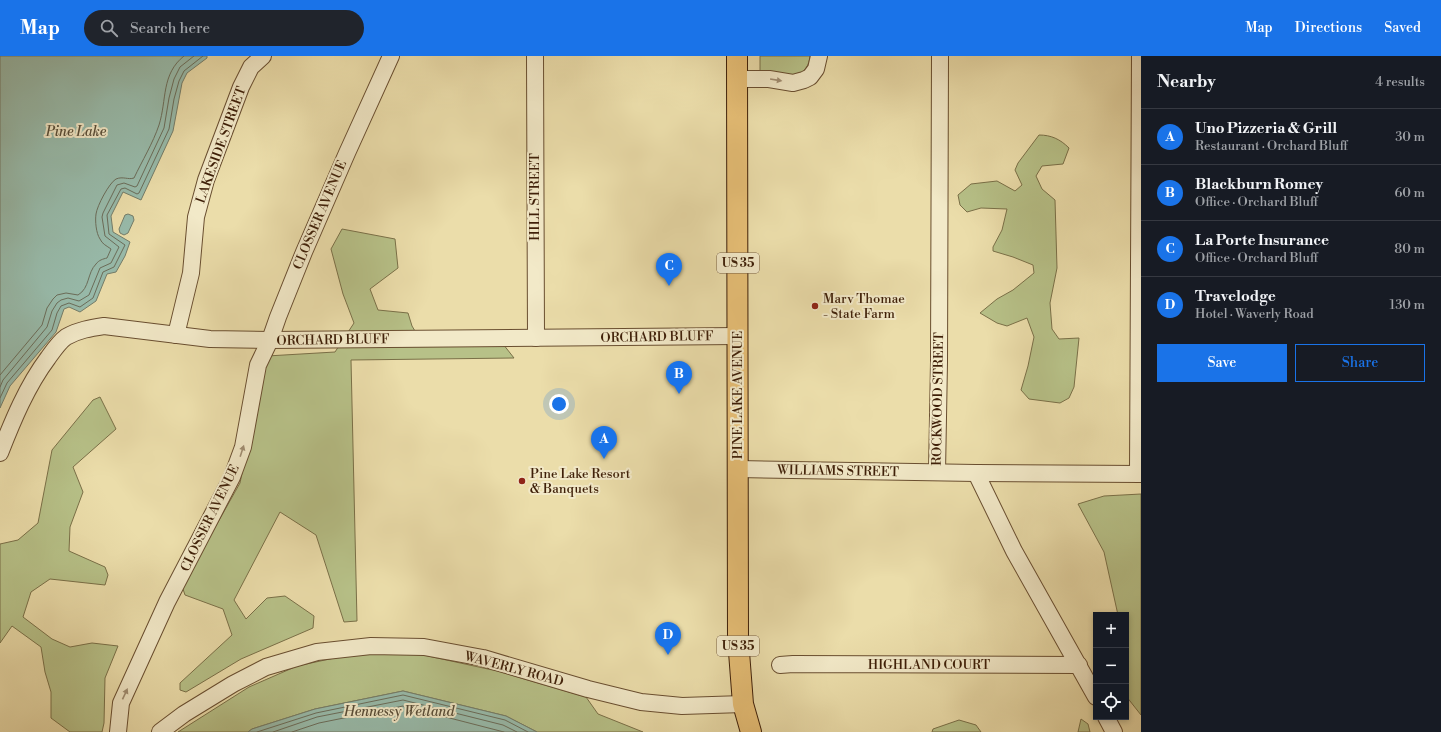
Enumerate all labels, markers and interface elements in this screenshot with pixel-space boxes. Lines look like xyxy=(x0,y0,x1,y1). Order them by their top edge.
search box xyxy=(84,10,364,46)
text: Map xyxy=(20,16,60,40)
icon: search xyxy=(98,17,120,39)
text: Search here xyxy=(130,19,210,38)
text: Map xyxy=(1245,19,1273,37)
text: Directions xyxy=(1295,19,1362,37)
text: Saved xyxy=(1384,19,1421,37)
text: Nearby xyxy=(1157,71,1216,93)
text: 4 results xyxy=(1375,74,1425,90)
one-way arrow xyxy=(770,77,782,83)
street label: LAKESIDE STREET xyxy=(192,84,250,206)
text: Uno Pizzeria & Grill xyxy=(1195,119,1337,138)
water label: Pine Lake xyxy=(45,123,107,141)
text: A xyxy=(1165,129,1175,145)
text: 30 m xyxy=(1395,129,1425,145)
text: Restaurant · Orchard Bluff xyxy=(1195,138,1348,154)
street label: HILL STREET xyxy=(527,153,543,241)
street label: CLOSSER AVENUE xyxy=(290,158,350,272)
text: Blackburn Romey xyxy=(1195,175,1323,194)
text: B xyxy=(1165,185,1175,201)
text: 60 m xyxy=(1394,185,1425,201)
text: Office · Orchard Bluff xyxy=(1195,194,1318,210)
text: La Porte Insurance xyxy=(1195,231,1329,250)
text: C xyxy=(1165,241,1175,257)
text: 80 m xyxy=(1394,241,1425,257)
text: Office · Orchard Bluff xyxy=(1195,250,1318,266)
pin: C xyxy=(656,253,682,286)
road number: US 35 xyxy=(717,253,759,273)
text: Travelodge xyxy=(1195,287,1276,306)
place label: Marv Thomae - State Farm xyxy=(823,291,905,322)
text: D xyxy=(1165,297,1175,313)
text: 130 m xyxy=(1390,297,1425,313)
marker: Marv Thomae - State Farm xyxy=(810,301,820,311)
text: Hotel · Waverly Road xyxy=(1195,306,1314,322)
street label: ORCHARD BLUFF xyxy=(600,328,714,346)
street label: ORCHARD BLUFF xyxy=(276,331,390,349)
street label: PINE LAKE AVENUE xyxy=(730,331,746,459)
street label: ROCKWOOD STREET xyxy=(929,332,947,466)
button: Save xyxy=(1157,344,1287,382)
button: Share xyxy=(1295,344,1425,382)
pin: B xyxy=(666,361,692,394)
your location xyxy=(549,394,569,414)
pin: A xyxy=(591,426,617,459)
one-way arrow xyxy=(239,444,245,456)
street label: CLOSSER AVENUE xyxy=(177,462,243,574)
street label: WILLIAMS STREET xyxy=(776,462,899,480)
place label: Pine Lake Resort & Banquets xyxy=(530,466,631,497)
marker: Pine Lake Resort & Banquets xyxy=(517,476,527,486)
map controls xyxy=(1093,612,1129,720)
button: + xyxy=(1093,612,1129,648)
pin: D xyxy=(655,622,681,655)
road number: US 35 xyxy=(717,636,759,656)
street label: WAVERLY ROAD xyxy=(462,648,565,690)
button: − xyxy=(1093,648,1129,684)
street label: HIGHLAND COURT xyxy=(868,657,990,673)
button: locate xyxy=(1093,684,1129,720)
one-way arrow xyxy=(122,688,128,700)
water label: Hennessy Wetland xyxy=(343,703,455,721)

